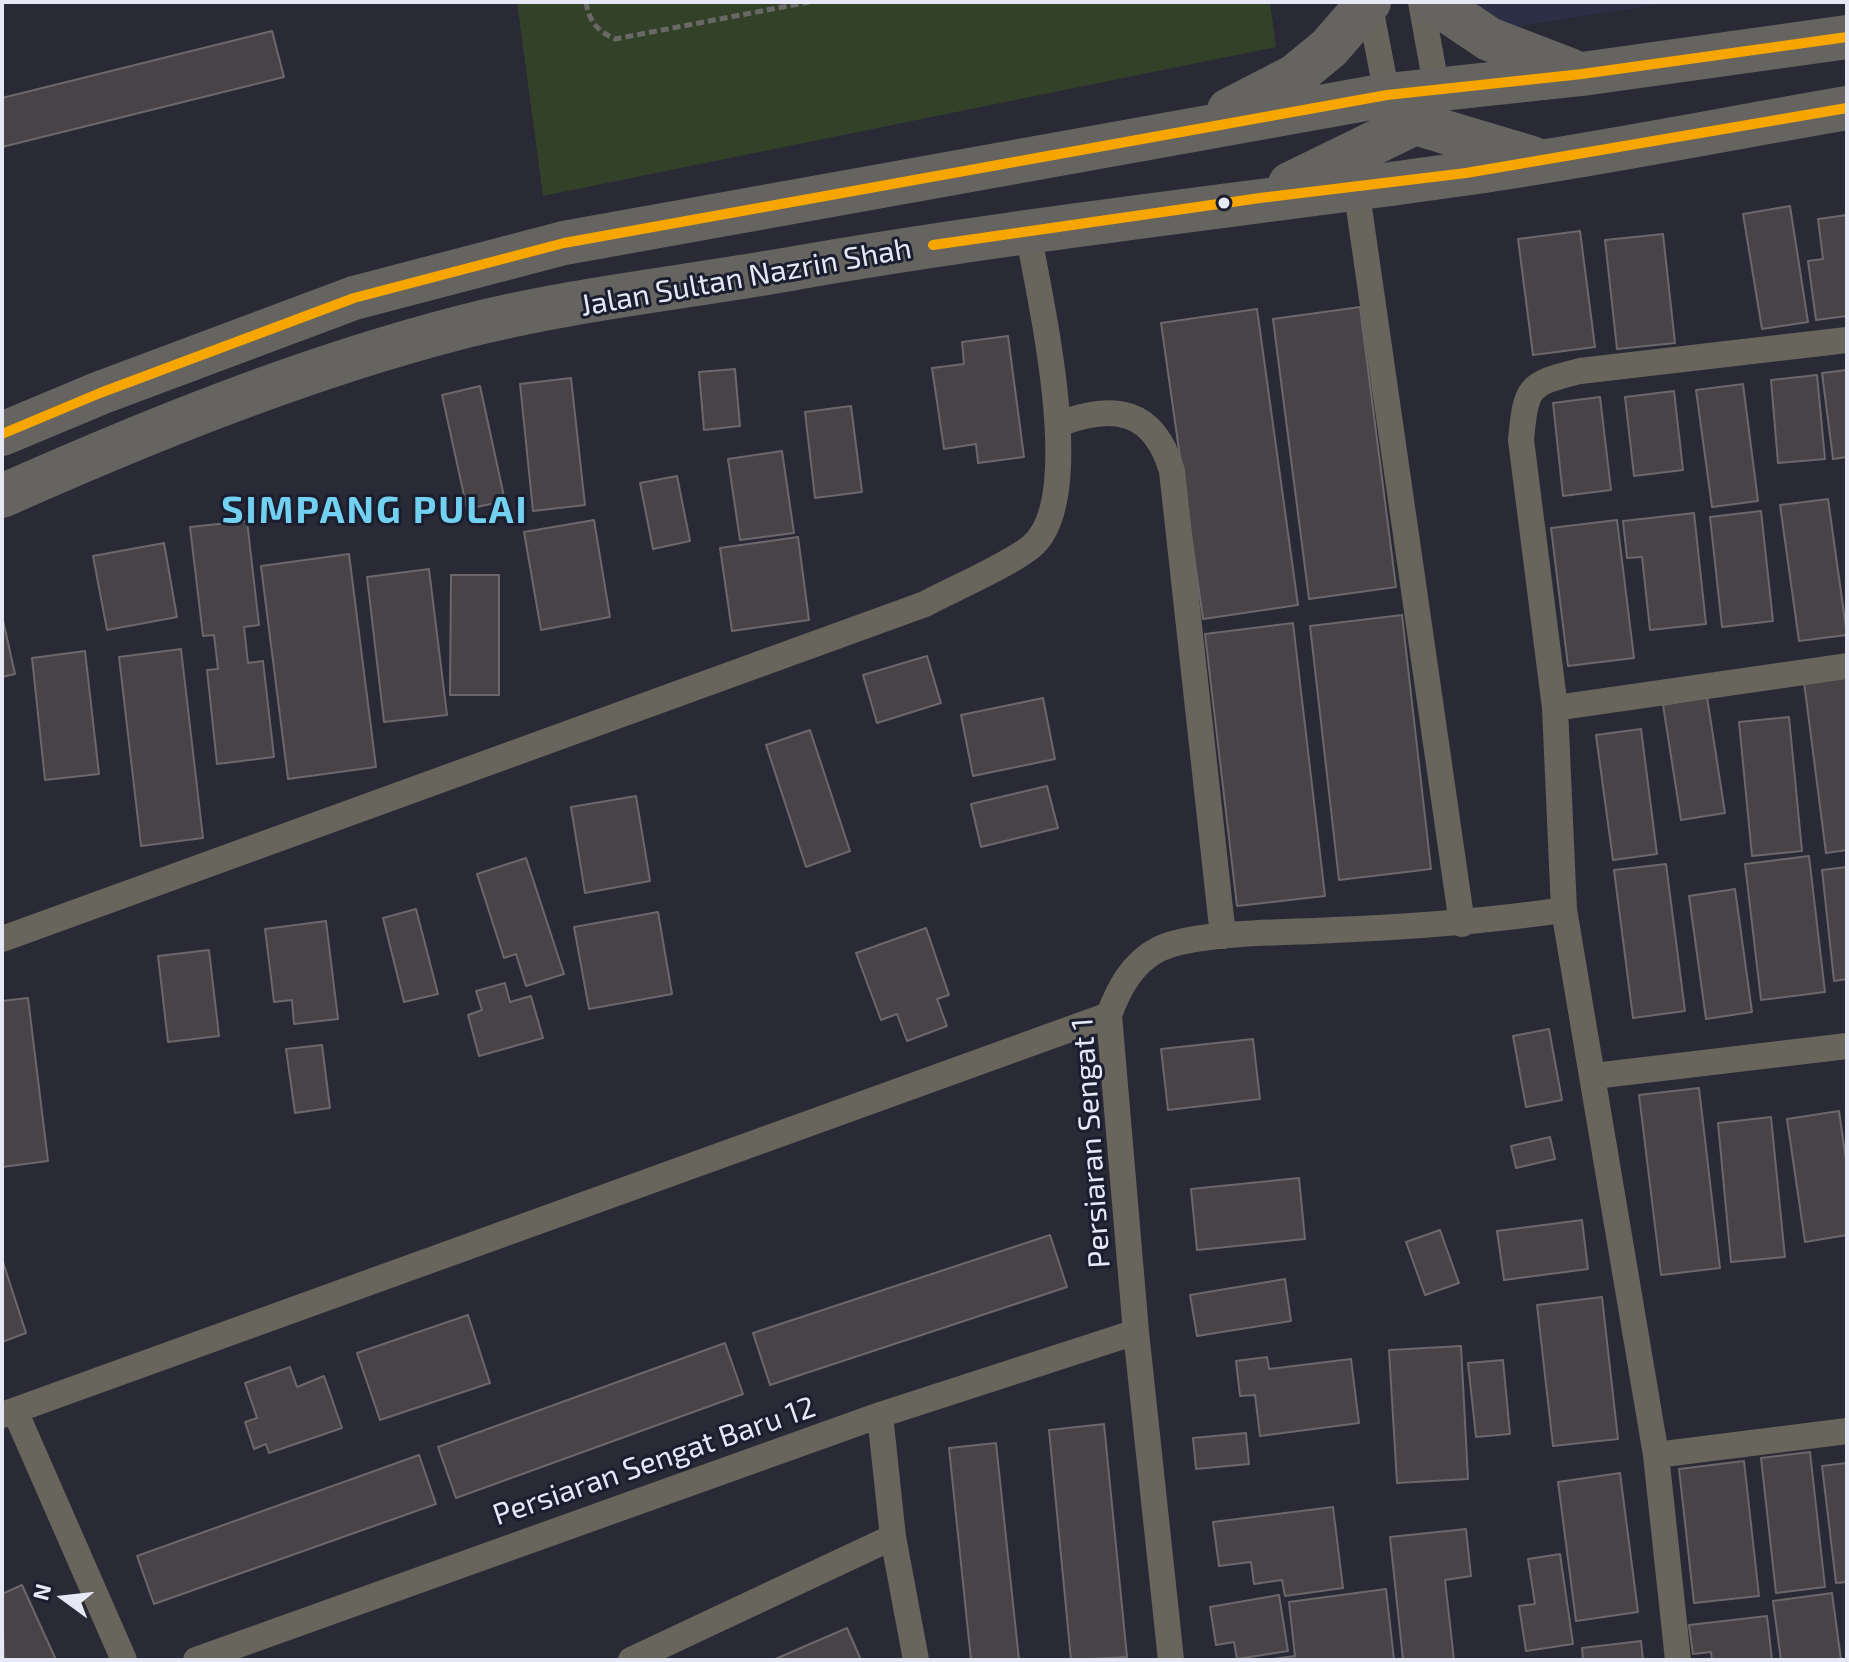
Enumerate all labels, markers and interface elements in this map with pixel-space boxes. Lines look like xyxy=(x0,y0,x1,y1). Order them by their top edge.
unlabelled marker xyxy=(1216,195,1232,211)
street label: Jalan Sultan Nazrin Shah xyxy=(578,230,914,324)
district label: SIMPANG PULAI xyxy=(221,487,529,533)
street label: Persiaran Sengat 1 xyxy=(1064,1017,1118,1269)
street label: Persiaran Sengat Baru 12 xyxy=(488,1389,820,1533)
north arrow xyxy=(24,1558,104,1638)
text: N xyxy=(26,1581,55,1603)

